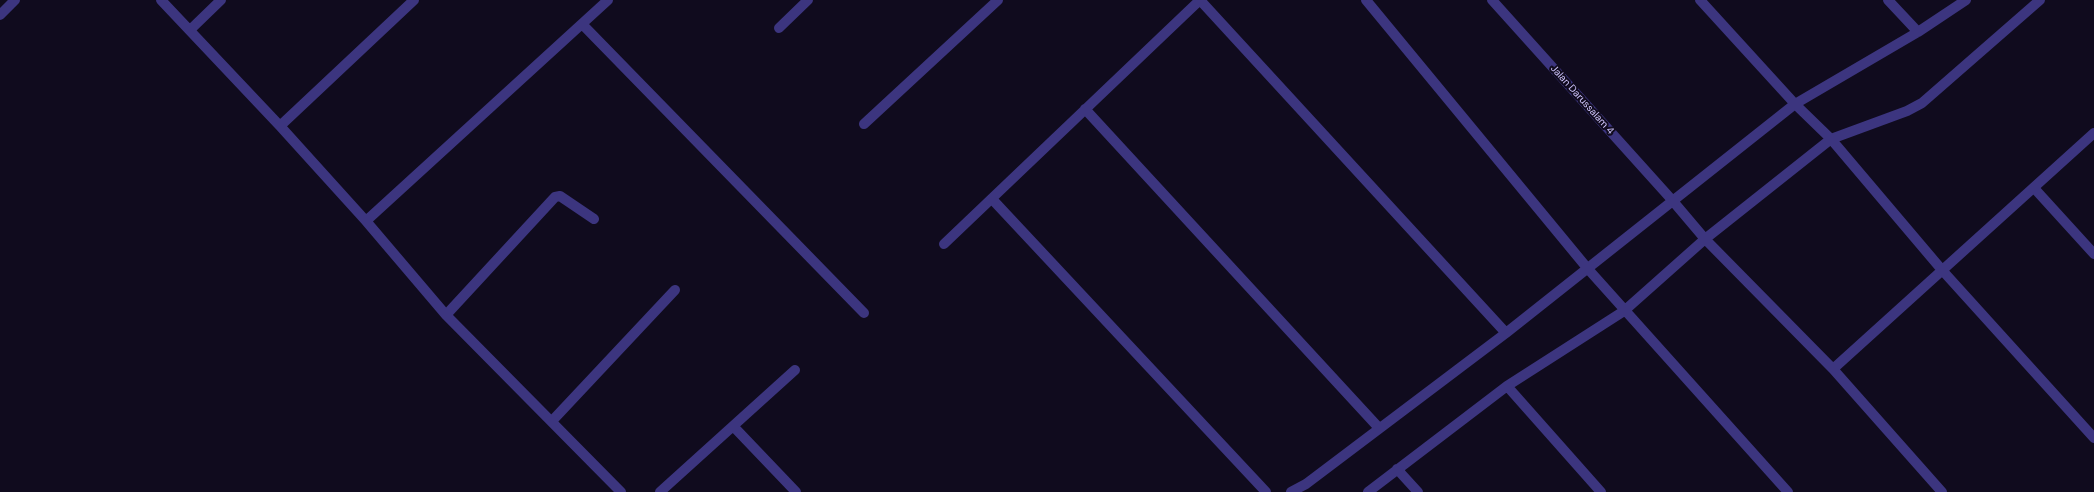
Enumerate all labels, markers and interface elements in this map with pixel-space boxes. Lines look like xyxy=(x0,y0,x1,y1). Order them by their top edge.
street label: Jalan Darussalam 4 xyxy=(1548,63,1616,137)

